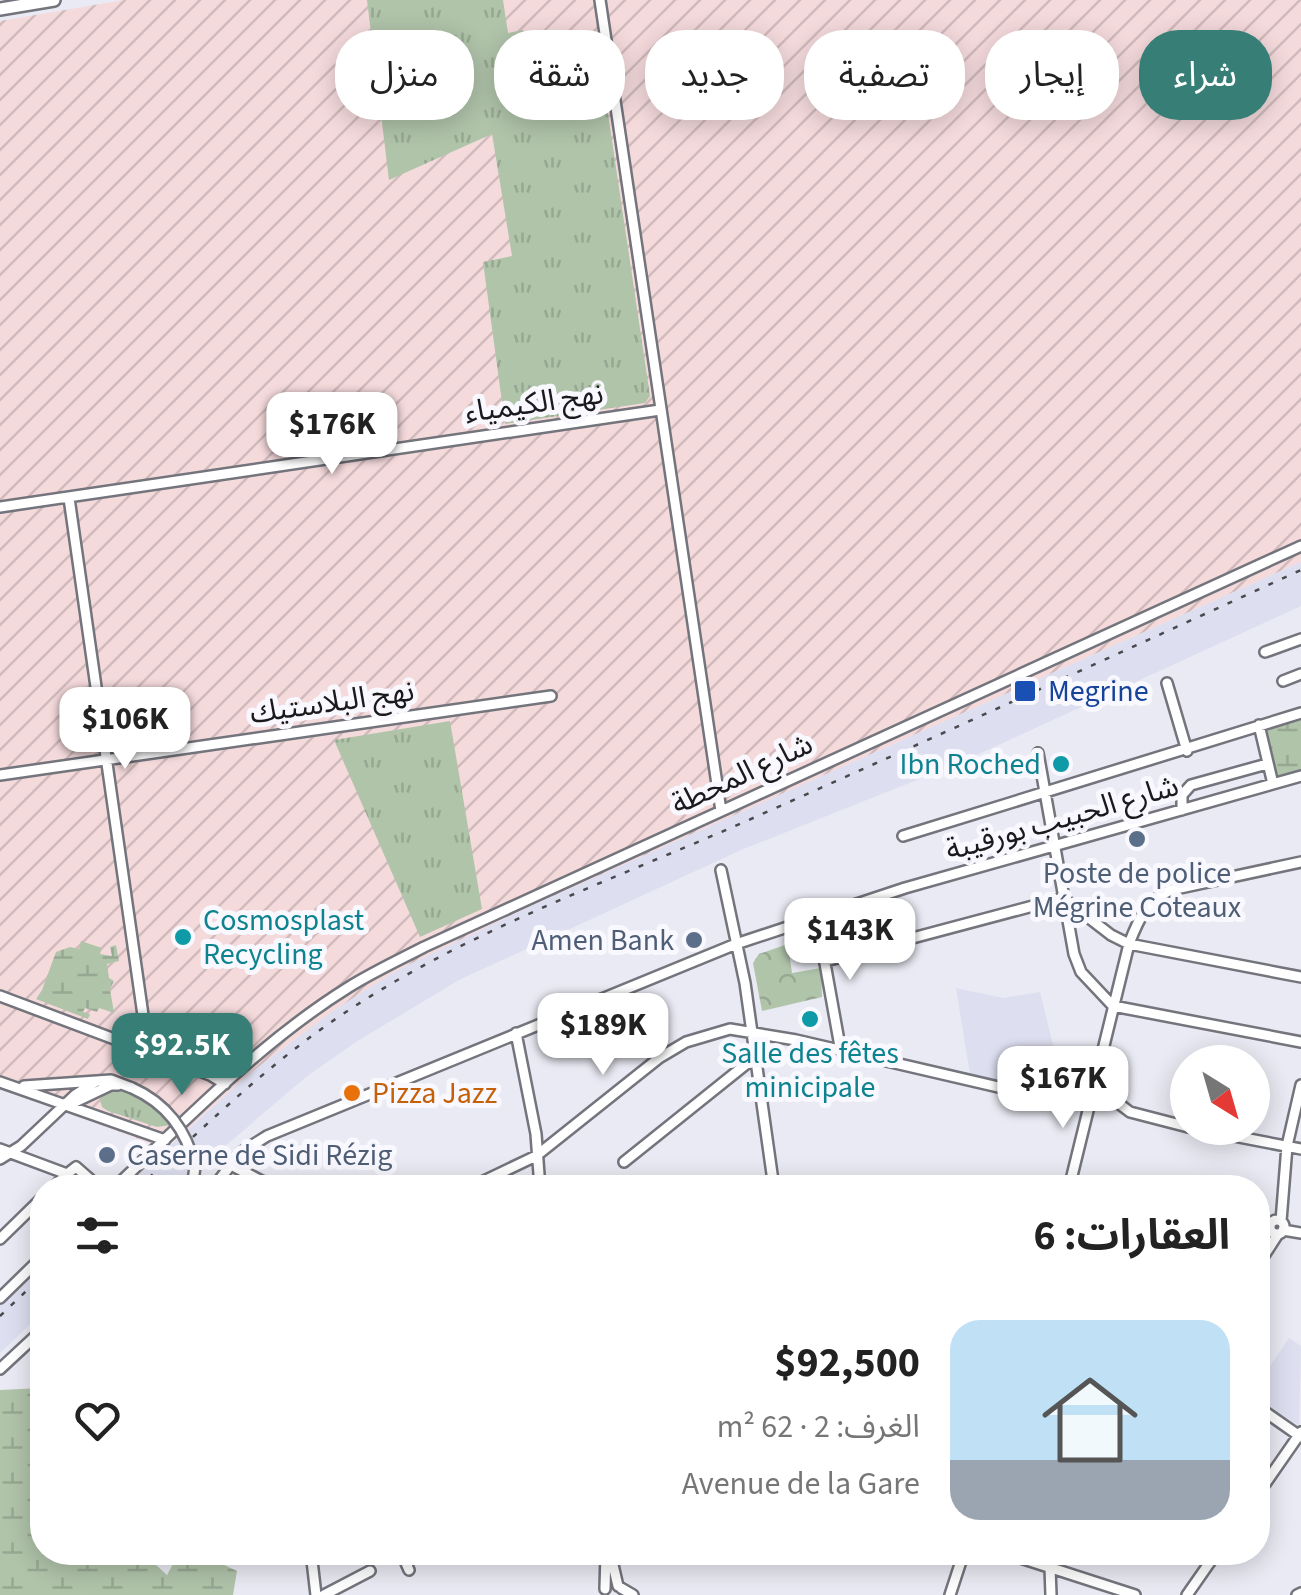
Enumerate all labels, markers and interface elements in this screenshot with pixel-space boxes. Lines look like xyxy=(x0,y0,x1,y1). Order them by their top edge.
chip: منزل xyxy=(335,30,474,120)
chip: شقة xyxy=(494,30,625,120)
chip: جديد xyxy=(645,30,784,120)
chip: تصفية xyxy=(804,30,965,120)
chip: إيجار xyxy=(985,30,1119,120)
chip: شراء xyxy=(1139,30,1272,120)
street label: نهج الكيمياء xyxy=(462,372,606,434)
pin: $176K xyxy=(262,392,402,477)
text: $176K xyxy=(288,401,376,447)
street label: نهج البلاستيك xyxy=(247,669,417,735)
place label: Megrine xyxy=(1048,670,1149,713)
marker: Megrine xyxy=(1012,678,1038,704)
pin: $106K xyxy=(55,687,195,772)
text: $106K xyxy=(81,696,169,742)
street label: شارع المحطة xyxy=(664,722,820,826)
place label: Ibn Roched xyxy=(900,743,1041,786)
marker: Ibn Roched xyxy=(1050,753,1072,775)
street label: شارع الحبيب بورقيبة xyxy=(940,764,1184,872)
marker: Poste de police Mégrine Coteaux xyxy=(1126,828,1148,850)
place label: Poste de police Mégrine Coteaux xyxy=(1033,852,1241,929)
pin: $143K xyxy=(780,898,920,983)
place label: Cosmosplast Recycling xyxy=(203,899,364,976)
text: $143K xyxy=(806,907,894,953)
place label: Amen Bank xyxy=(532,919,674,962)
marker: Cosmosplast Recycling xyxy=(172,926,194,948)
marker: Amen Bank xyxy=(683,929,705,951)
pin: $189K xyxy=(533,993,673,1078)
text: $189K xyxy=(559,1002,647,1048)
marker: Salle des fêtes minicipale xyxy=(799,1008,821,1030)
pin: $92.5K xyxy=(101,1013,263,1098)
text: $92.5K xyxy=(134,1022,230,1068)
place label: Salle des fêtes minicipale xyxy=(721,1032,899,1109)
north arrow xyxy=(1170,1045,1270,1145)
map controls xyxy=(1170,1045,1270,1145)
pin: $167K xyxy=(993,1046,1133,1131)
text: $167K xyxy=(1019,1055,1107,1101)
place label: Pizza Jazz xyxy=(372,1072,497,1115)
marker: Pizza Jazz xyxy=(341,1082,363,1104)
place label: Caserne de Sidi Rézig xyxy=(127,1134,392,1177)
marker: Caserne de Sidi Rézig xyxy=(96,1144,118,1166)
text: العقارات: 6 xyxy=(1034,1206,1230,1266)
icon: filters xyxy=(70,1208,125,1263)
text: $92,500 xyxy=(774,1333,920,1393)
icon: home xyxy=(1030,1360,1150,1480)
icon: heart xyxy=(70,1393,125,1448)
text: الغرف: 2 · 62 m² xyxy=(717,1404,920,1450)
text: Avenue de la Gare xyxy=(682,1461,920,1507)

